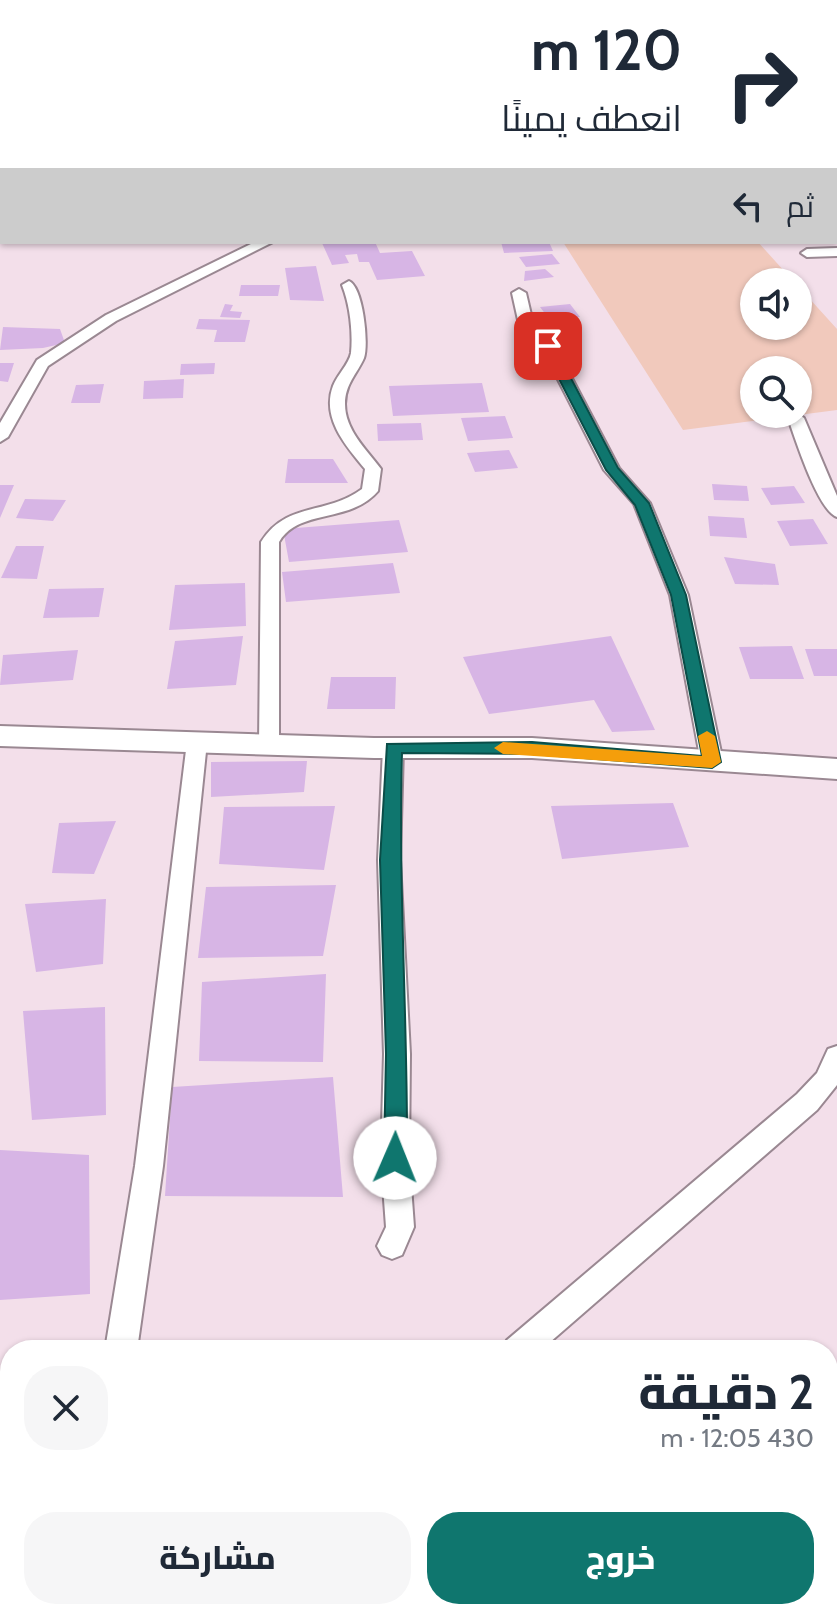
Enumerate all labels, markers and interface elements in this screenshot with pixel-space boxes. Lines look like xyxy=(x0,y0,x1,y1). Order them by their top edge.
text: 120 m xyxy=(531,16,682,84)
icon: right xyxy=(710,32,814,136)
text: انعطف يمينًا xyxy=(501,96,682,140)
icon: left xyxy=(726,184,770,228)
text: ثم xyxy=(786,188,814,225)
map controls xyxy=(740,268,812,428)
button: sound xyxy=(740,268,812,340)
pin xyxy=(514,312,582,380)
icon: arrive xyxy=(526,324,570,368)
button: search xyxy=(740,356,812,428)
position arrow xyxy=(353,1116,437,1200)
text: 2 دقيقة xyxy=(638,1363,814,1421)
button: close xyxy=(24,1366,108,1450)
text: 430 m · 12:05 xyxy=(660,1422,814,1454)
button: مشاركة xyxy=(24,1512,411,1604)
button: خروج xyxy=(427,1512,814,1604)

